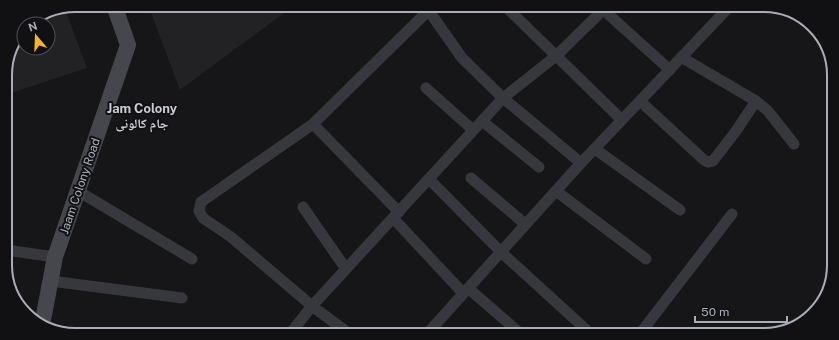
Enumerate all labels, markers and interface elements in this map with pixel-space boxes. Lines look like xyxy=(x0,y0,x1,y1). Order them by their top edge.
north arrow xyxy=(16,16,56,56)
text: N xyxy=(27,19,39,34)
district label: Jam Colony جام کالونی xyxy=(107,101,178,133)
street label: Jaam Colony Road xyxy=(57,136,103,236)
scale bar xyxy=(695,298,787,324)
text: 50 m xyxy=(701,305,729,319)

